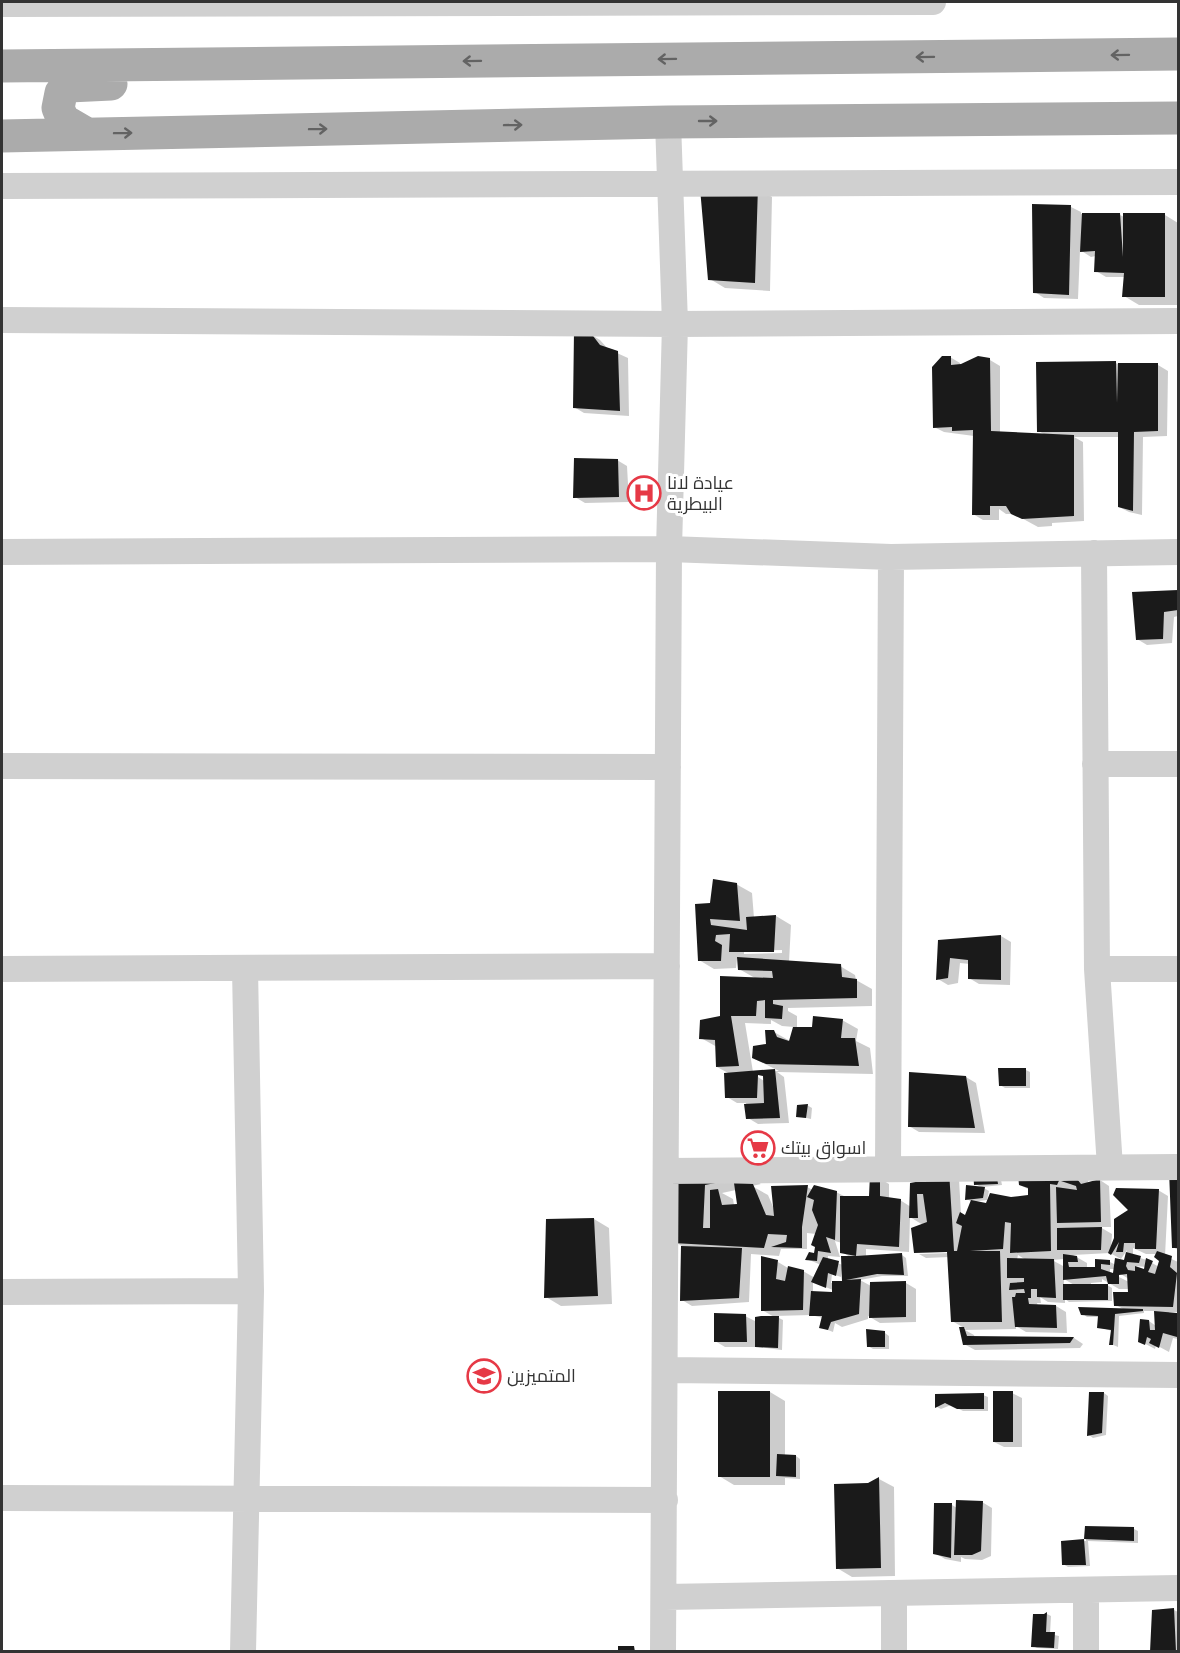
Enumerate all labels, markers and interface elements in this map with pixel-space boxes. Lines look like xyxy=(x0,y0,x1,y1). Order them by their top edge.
one-way arrow xyxy=(1111,49,1131,61)
one-way arrow xyxy=(916,51,936,63)
one-way arrow xyxy=(658,53,678,65)
one-way arrow xyxy=(463,55,483,67)
one-way arrow xyxy=(697,115,717,127)
one-way arrow xyxy=(502,119,522,131)
one-way arrow xyxy=(307,123,327,135)
one-way arrow xyxy=(112,127,132,139)
place label: عيادة لانا البيطرية xyxy=(667,471,734,516)
hospital icon: عيادة لانا البيطرية xyxy=(626,475,662,511)
supermarket icon: اسواق بيتك xyxy=(740,1130,776,1166)
place label: اسواق بيتك xyxy=(781,1136,866,1160)
school or university icon: المتميزين xyxy=(466,1358,502,1394)
place label: المتميزين xyxy=(507,1364,576,1388)

